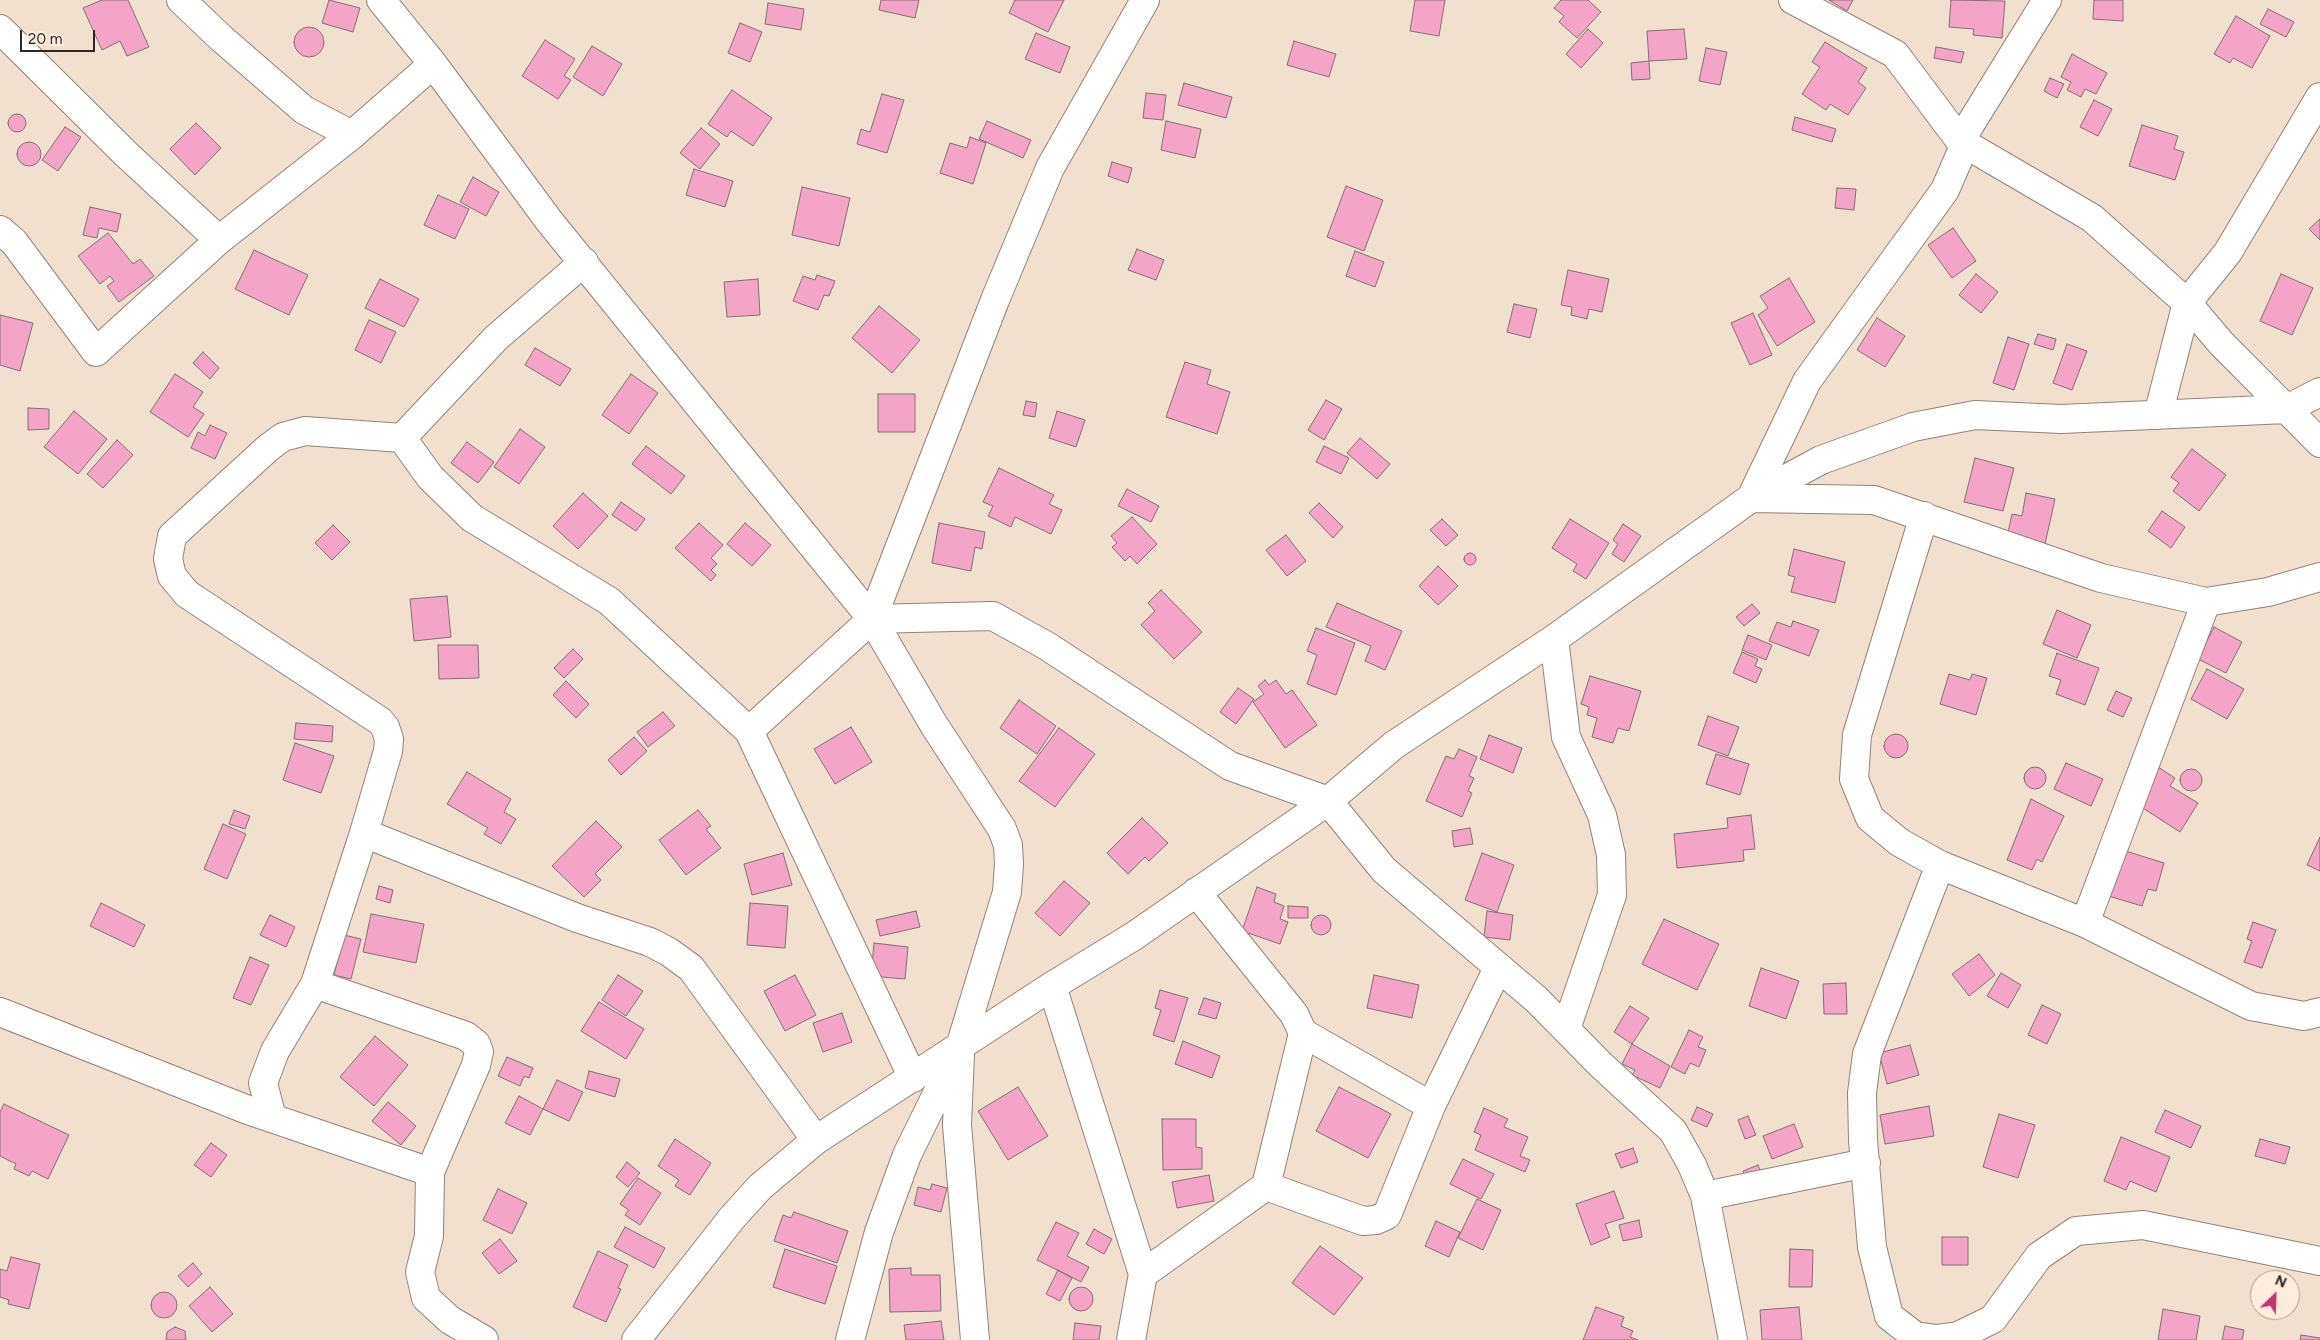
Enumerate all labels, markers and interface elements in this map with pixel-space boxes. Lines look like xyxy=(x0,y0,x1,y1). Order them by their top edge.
scale bar xyxy=(22,20,98,52)
text: 20 m xyxy=(28,30,62,48)
north arrow xyxy=(2250,1270,2300,1320)
text: N xyxy=(2272,1272,2289,1292)

